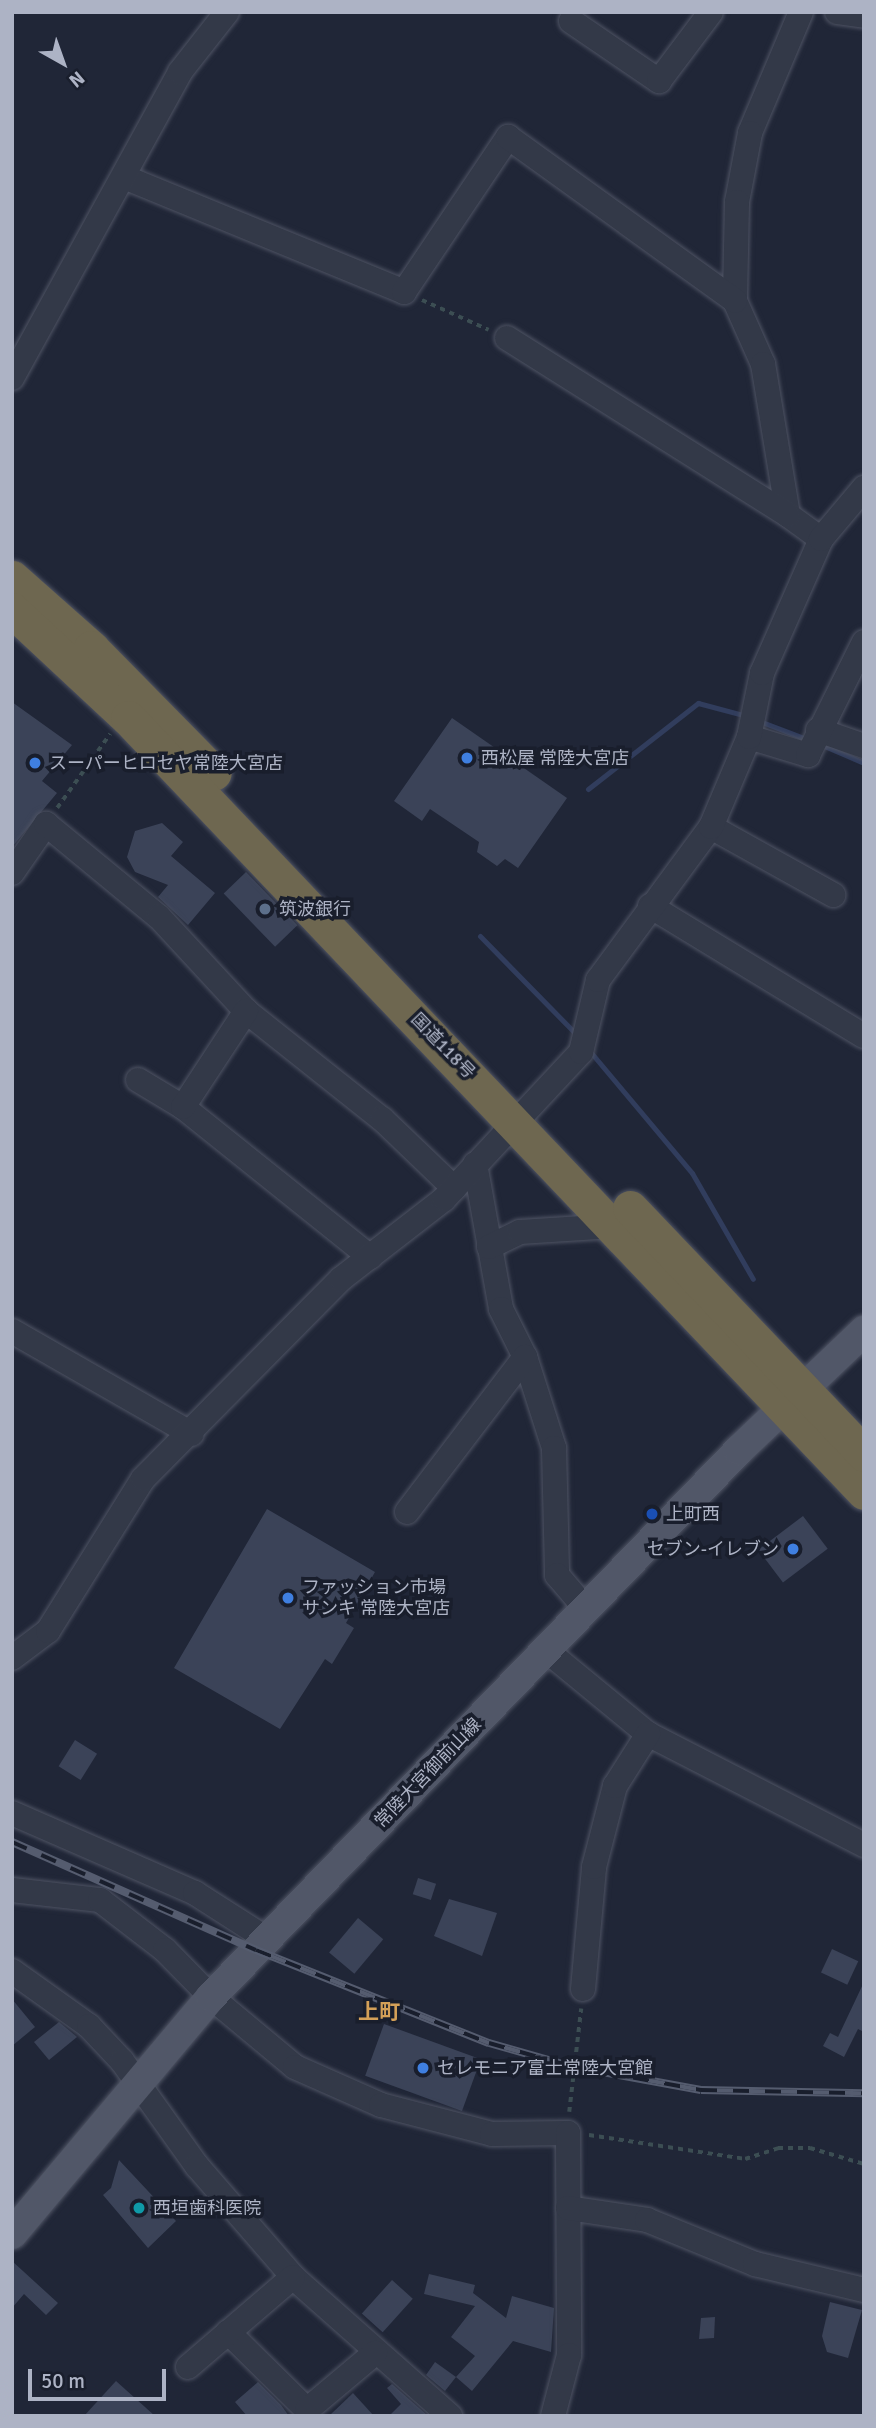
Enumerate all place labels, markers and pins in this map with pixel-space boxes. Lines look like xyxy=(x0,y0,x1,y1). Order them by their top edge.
place label: 西松屋 常陸大宮店 xyxy=(481,747,629,769)
marker: 西松屋 常陸大宮店 xyxy=(459,750,475,766)
place label: スーパーヒロセヤ常陸大宮店 xyxy=(49,752,283,774)
marker: スーパーヒロセヤ常陸大宮店 xyxy=(27,755,43,771)
place label: 筑波銀行 xyxy=(279,898,351,920)
marker: 筑波銀行 xyxy=(257,901,273,917)
place label: 上町西 xyxy=(666,1503,720,1525)
marker: 上町西 xyxy=(644,1506,660,1522)
place label: セブン-イレブン xyxy=(647,1538,779,1560)
marker: セブン-イレブン xyxy=(785,1541,801,1557)
place label: ファッション市場 サンキ 常陸大宮店 xyxy=(302,1577,450,1620)
marker: ファッション市場 サンキ 常陸大宮店 xyxy=(280,1590,296,1606)
place label: セレモニア富士常陸大宮館 xyxy=(437,2057,653,2079)
marker: セレモニア富士常陸大宮館 xyxy=(415,2060,431,2076)
place label: 西垣歯科医院 xyxy=(153,2197,261,2219)
marker: 西垣歯科医院 xyxy=(131,2200,147,2216)

